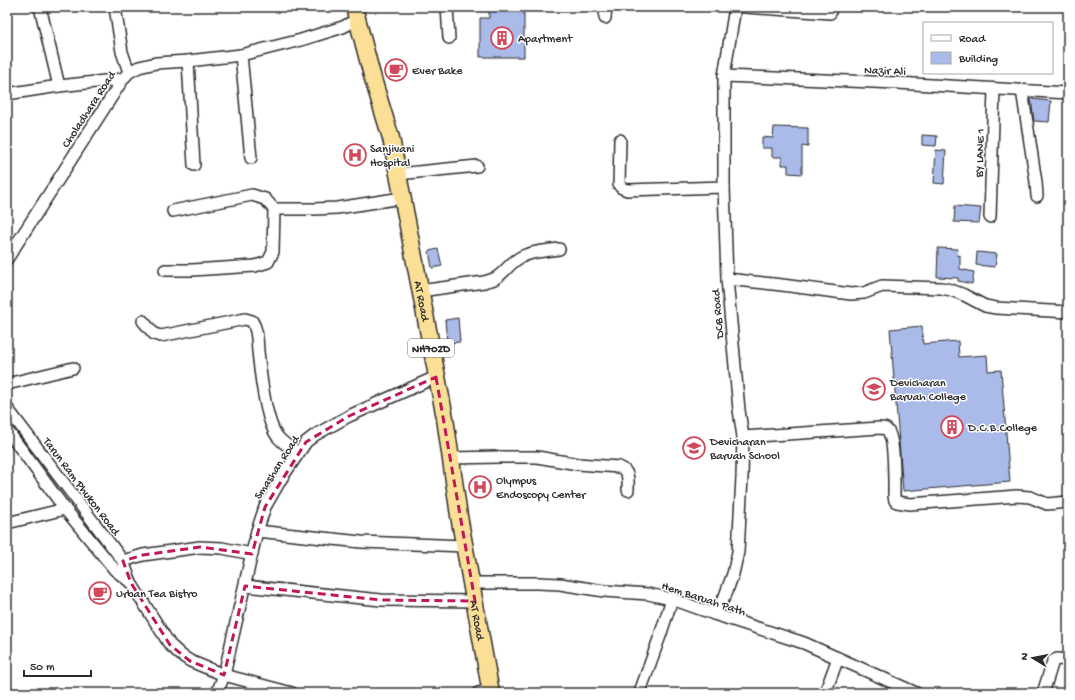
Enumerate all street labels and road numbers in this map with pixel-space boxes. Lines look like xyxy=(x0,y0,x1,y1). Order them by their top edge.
street label: Nazir Ali xyxy=(864,64,906,80)
street label: Choladhara Road xyxy=(60,68,120,151)
street label: BY LANE 1 xyxy=(973,128,989,179)
street label: AT Road xyxy=(410,280,431,324)
street label: DCB Road xyxy=(710,288,728,340)
road number: NH702D xyxy=(408,339,454,357)
street label: Smashan Road xyxy=(252,433,304,503)
street label: Tarun Ram Phukon Road xyxy=(38,435,122,540)
street label: Hem Baruah Path xyxy=(660,580,748,620)
street label: AT Road xyxy=(465,599,487,643)

